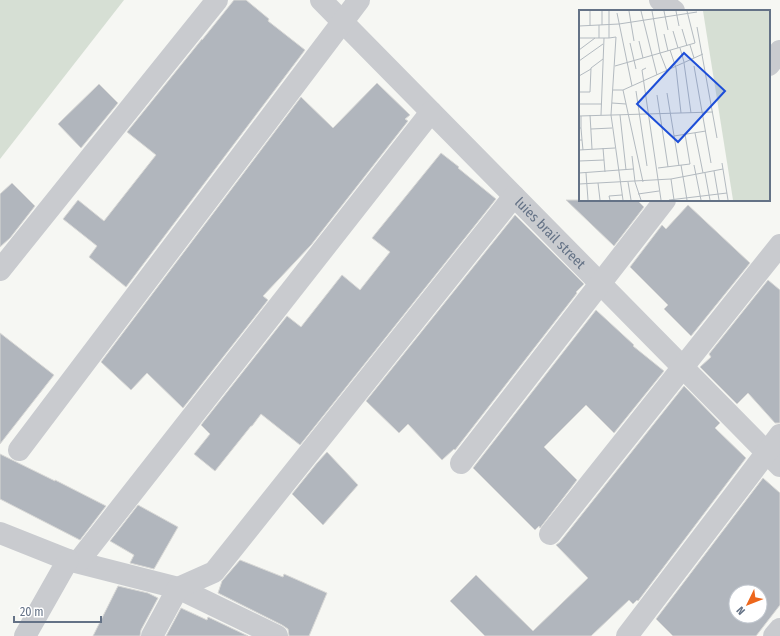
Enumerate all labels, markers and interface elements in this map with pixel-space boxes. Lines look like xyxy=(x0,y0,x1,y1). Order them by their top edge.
inset map xyxy=(579,10,770,201)
street label: luies brail street xyxy=(511,194,589,273)
north arrow xyxy=(728,584,768,624)
scale bar xyxy=(14,598,101,624)
text: N xyxy=(734,604,748,617)
text: 20 m xyxy=(20,605,44,619)

